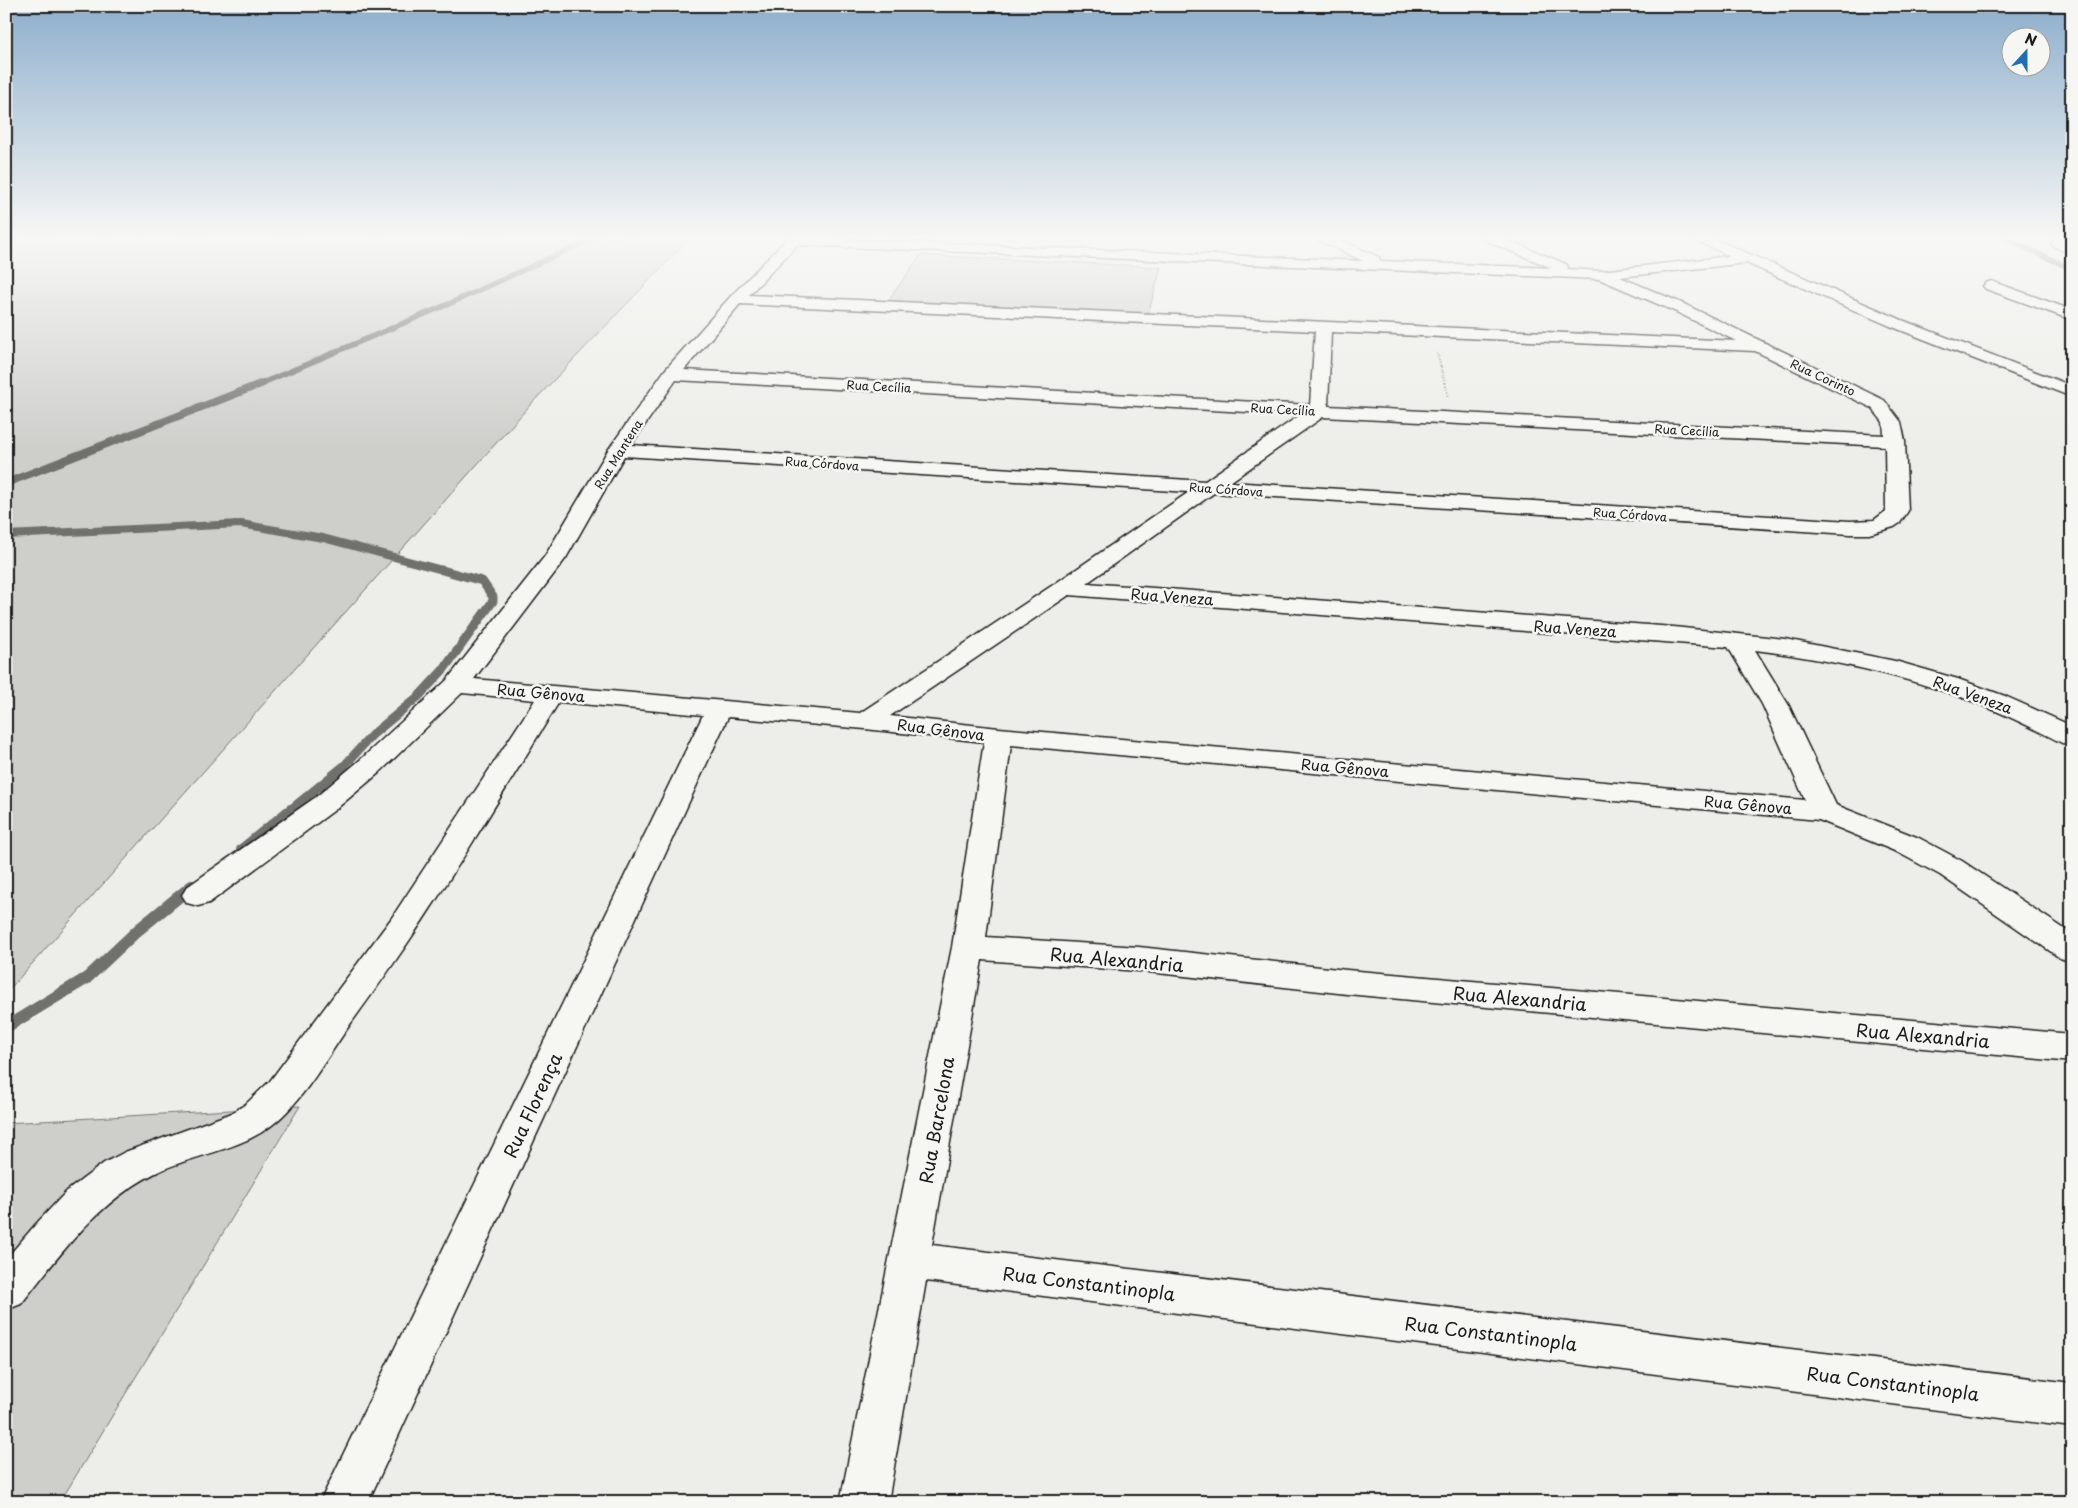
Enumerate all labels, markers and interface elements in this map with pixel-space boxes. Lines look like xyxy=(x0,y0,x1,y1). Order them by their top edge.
north arrow xyxy=(2000,28,2050,78)
text: N xyxy=(2022,28,2040,51)
street label: Rua Corinto xyxy=(1788,354,1859,400)
street label: Rua Cecília xyxy=(846,375,912,397)
street label: Rua Cecília xyxy=(1250,398,1316,420)
street label: Rua Mantena xyxy=(589,415,647,492)
street label: Rua Cecília xyxy=(1654,419,1720,441)
street label: Rua Córdova xyxy=(784,451,860,475)
street label: Rua Córdova xyxy=(1188,477,1264,501)
street label: Rua Córdova xyxy=(1592,502,1668,526)
street label: Rua Veneza xyxy=(1130,582,1215,610)
street label: Rua Veneza xyxy=(1533,614,1618,642)
street label: Rua Veneza xyxy=(1930,669,2017,719)
street label: Rua Gênova xyxy=(496,677,587,707)
street label: Rua Gênova xyxy=(896,712,987,746)
street label: Rua Gênova xyxy=(1300,752,1391,782)
street label: Rua Gênova xyxy=(1703,789,1794,819)
street label: Rua Alexandria xyxy=(1049,940,1186,978)
street label: Rua Alexandria xyxy=(1452,979,1589,1017)
street label: Rua Alexandria xyxy=(1855,1016,1992,1054)
street label: Rua Florença xyxy=(496,1047,568,1162)
street label: Rua Barcelona xyxy=(912,1054,961,1186)
street label: Rua Constantinopla xyxy=(1001,1259,1177,1307)
street label: Rua Constantinopla xyxy=(1403,1309,1579,1357)
street label: Rua Constantinopla xyxy=(1805,1359,1981,1407)

